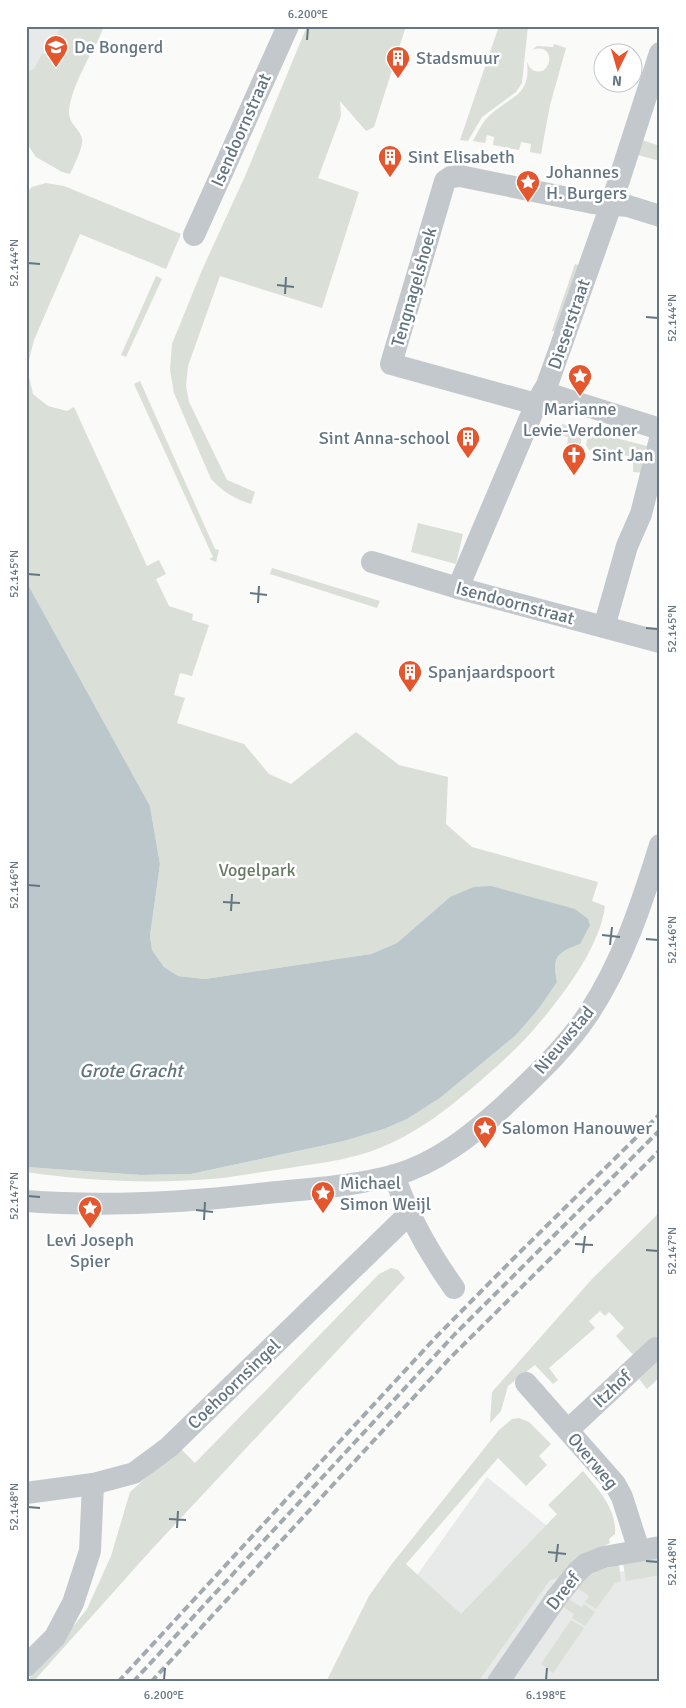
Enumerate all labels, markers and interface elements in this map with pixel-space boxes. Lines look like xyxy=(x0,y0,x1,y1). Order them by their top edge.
text: 6.200°E xyxy=(288,7,328,22)
school or university icon: De Bongerd xyxy=(43,34,69,68)
place label: De Bongerd xyxy=(74,36,163,58)
north arrow xyxy=(594,42,644,92)
building icon: Stadsmuur xyxy=(385,45,411,79)
place label: Stadsmuur xyxy=(416,47,500,69)
street label: Isendoornstraat xyxy=(206,70,276,190)
text: N xyxy=(611,72,623,89)
building icon: Sint Elisabeth xyxy=(377,144,403,178)
place label: Sint Elisabeth xyxy=(408,146,515,168)
place label: Johannes H. Burgers xyxy=(546,161,627,204)
place icon: Johannes H. Burgers xyxy=(515,169,541,203)
street label: Tengnagelshoek xyxy=(386,225,442,349)
text: 52.144°N xyxy=(7,239,22,287)
street label: Dieserstraat xyxy=(543,276,595,372)
text: 52.144°N xyxy=(665,294,680,342)
place icon: Marianne Levie-Verdoner xyxy=(567,363,593,397)
place label: Marianne Levie-Verdoner xyxy=(523,398,638,441)
building icon: Sint Anna-school xyxy=(455,425,481,459)
place label: Sint Anna-school xyxy=(319,427,450,449)
church icon: Sint Jan xyxy=(561,442,587,476)
place label: Sint Jan xyxy=(592,444,654,466)
text: 52.145°N xyxy=(7,550,22,598)
street label: Isendoornstraat xyxy=(453,577,577,629)
text: 52.145°N xyxy=(665,605,680,653)
building icon: Spanjaardspoort xyxy=(397,659,423,693)
place label: Spanjaardspoort xyxy=(428,661,555,683)
park label: Vogelpark xyxy=(219,859,295,881)
text: 52.146°N xyxy=(7,861,22,909)
text: 52.146°N xyxy=(665,916,680,964)
street label: Nieuwstad xyxy=(529,1002,599,1078)
water label: Grote Gracht xyxy=(79,1059,185,1083)
place icon: Salomon Hanouwer xyxy=(472,1115,498,1149)
place label: Salomon Hanouwer xyxy=(502,1117,652,1139)
text: 52.147°N xyxy=(7,1172,22,1220)
place label: Michael Simon Weijl xyxy=(340,1172,431,1215)
place icon: Michael Simon Weijl xyxy=(310,1180,336,1214)
place icon: Levi Joseph Spier xyxy=(77,1195,103,1229)
text: 52.147°N xyxy=(665,1227,680,1275)
place label: Levi Joseph Spier xyxy=(46,1229,134,1272)
street label: Coehoornsingel xyxy=(183,1334,285,1434)
street label: Itzhof xyxy=(588,1365,637,1412)
street label: Overweg xyxy=(563,1428,623,1494)
text: 52.148°N xyxy=(7,1483,22,1531)
text: 52.148°N xyxy=(665,1538,680,1586)
street label: Dreef xyxy=(541,1567,585,1614)
text: 6.200°E xyxy=(144,1688,184,1703)
text: 6.198°E xyxy=(526,1688,566,1703)

